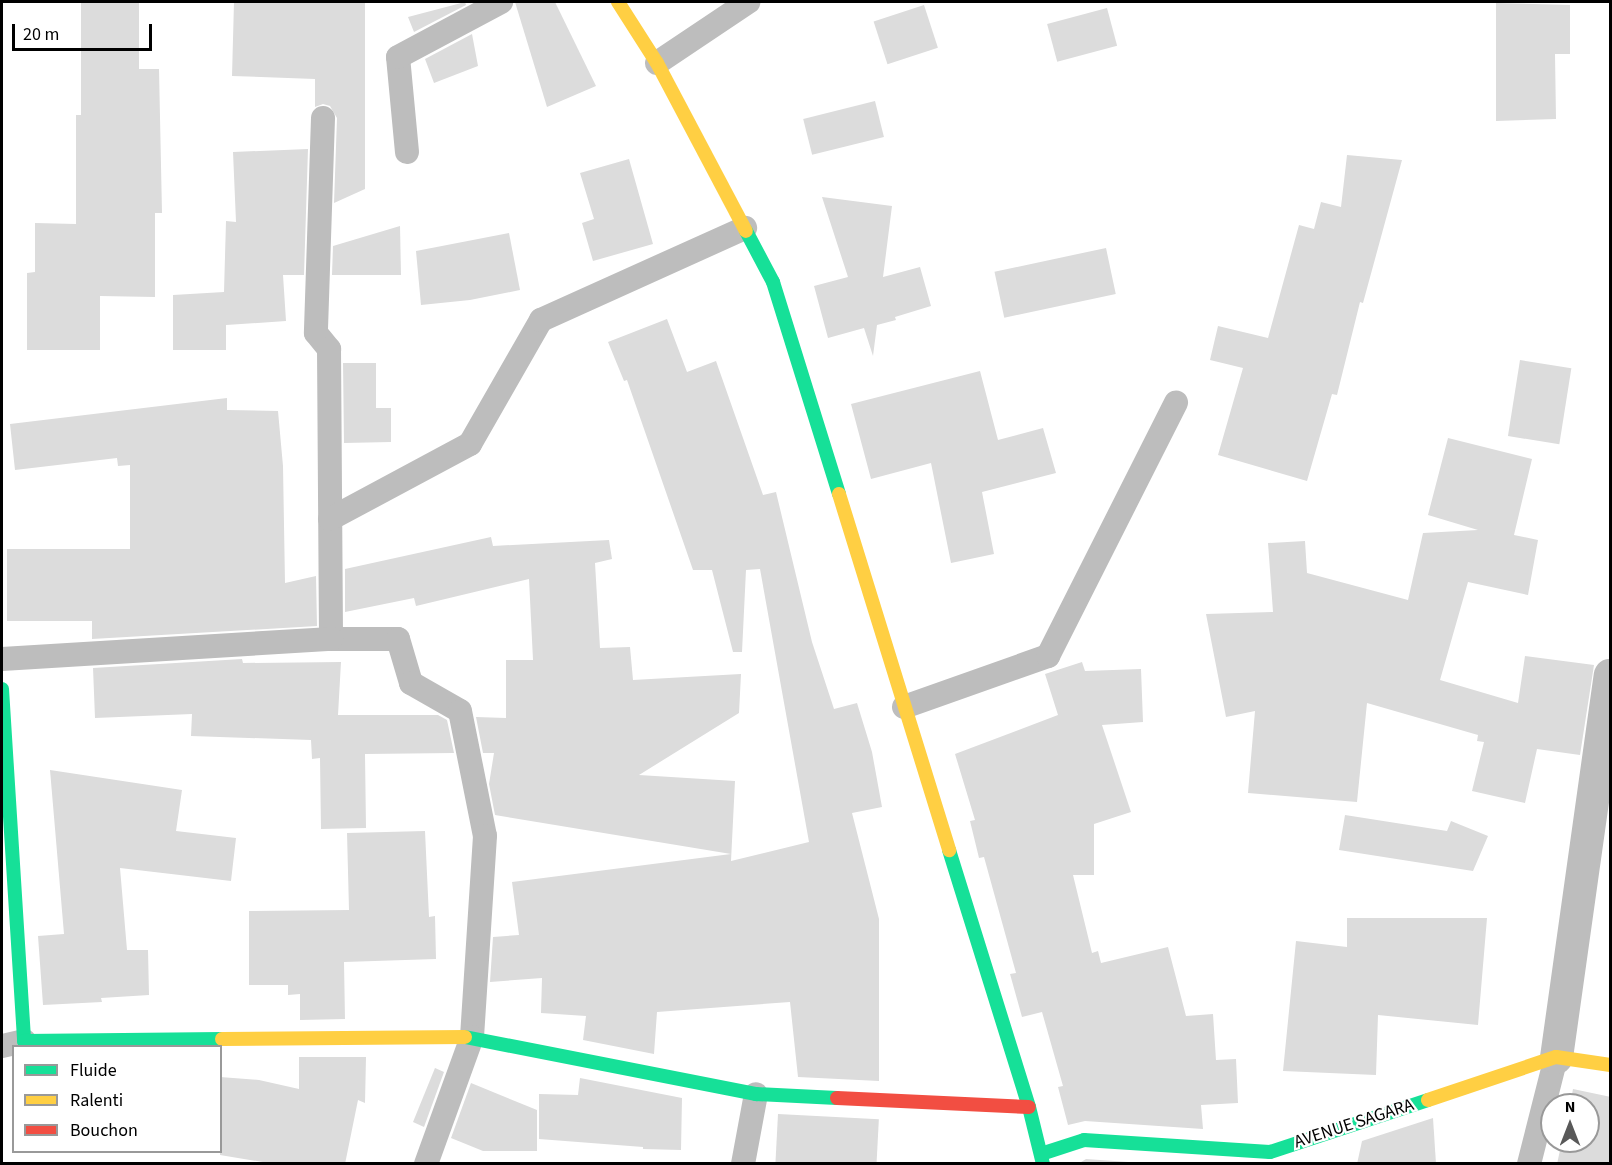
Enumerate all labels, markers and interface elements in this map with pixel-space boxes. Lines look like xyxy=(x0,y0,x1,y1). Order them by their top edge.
scale bar xyxy=(15,12,154,50)
text: 20 m xyxy=(23,22,59,47)
legend xyxy=(12,1045,222,1153)
text: Fluide xyxy=(70,1058,117,1083)
text: Ralenti xyxy=(70,1088,123,1113)
north arrow xyxy=(1540,1093,1600,1153)
street label: AVENUE SAGARA xyxy=(1291,1094,1417,1154)
text: N xyxy=(1565,1096,1575,1118)
text: Bouchon xyxy=(70,1118,138,1143)

